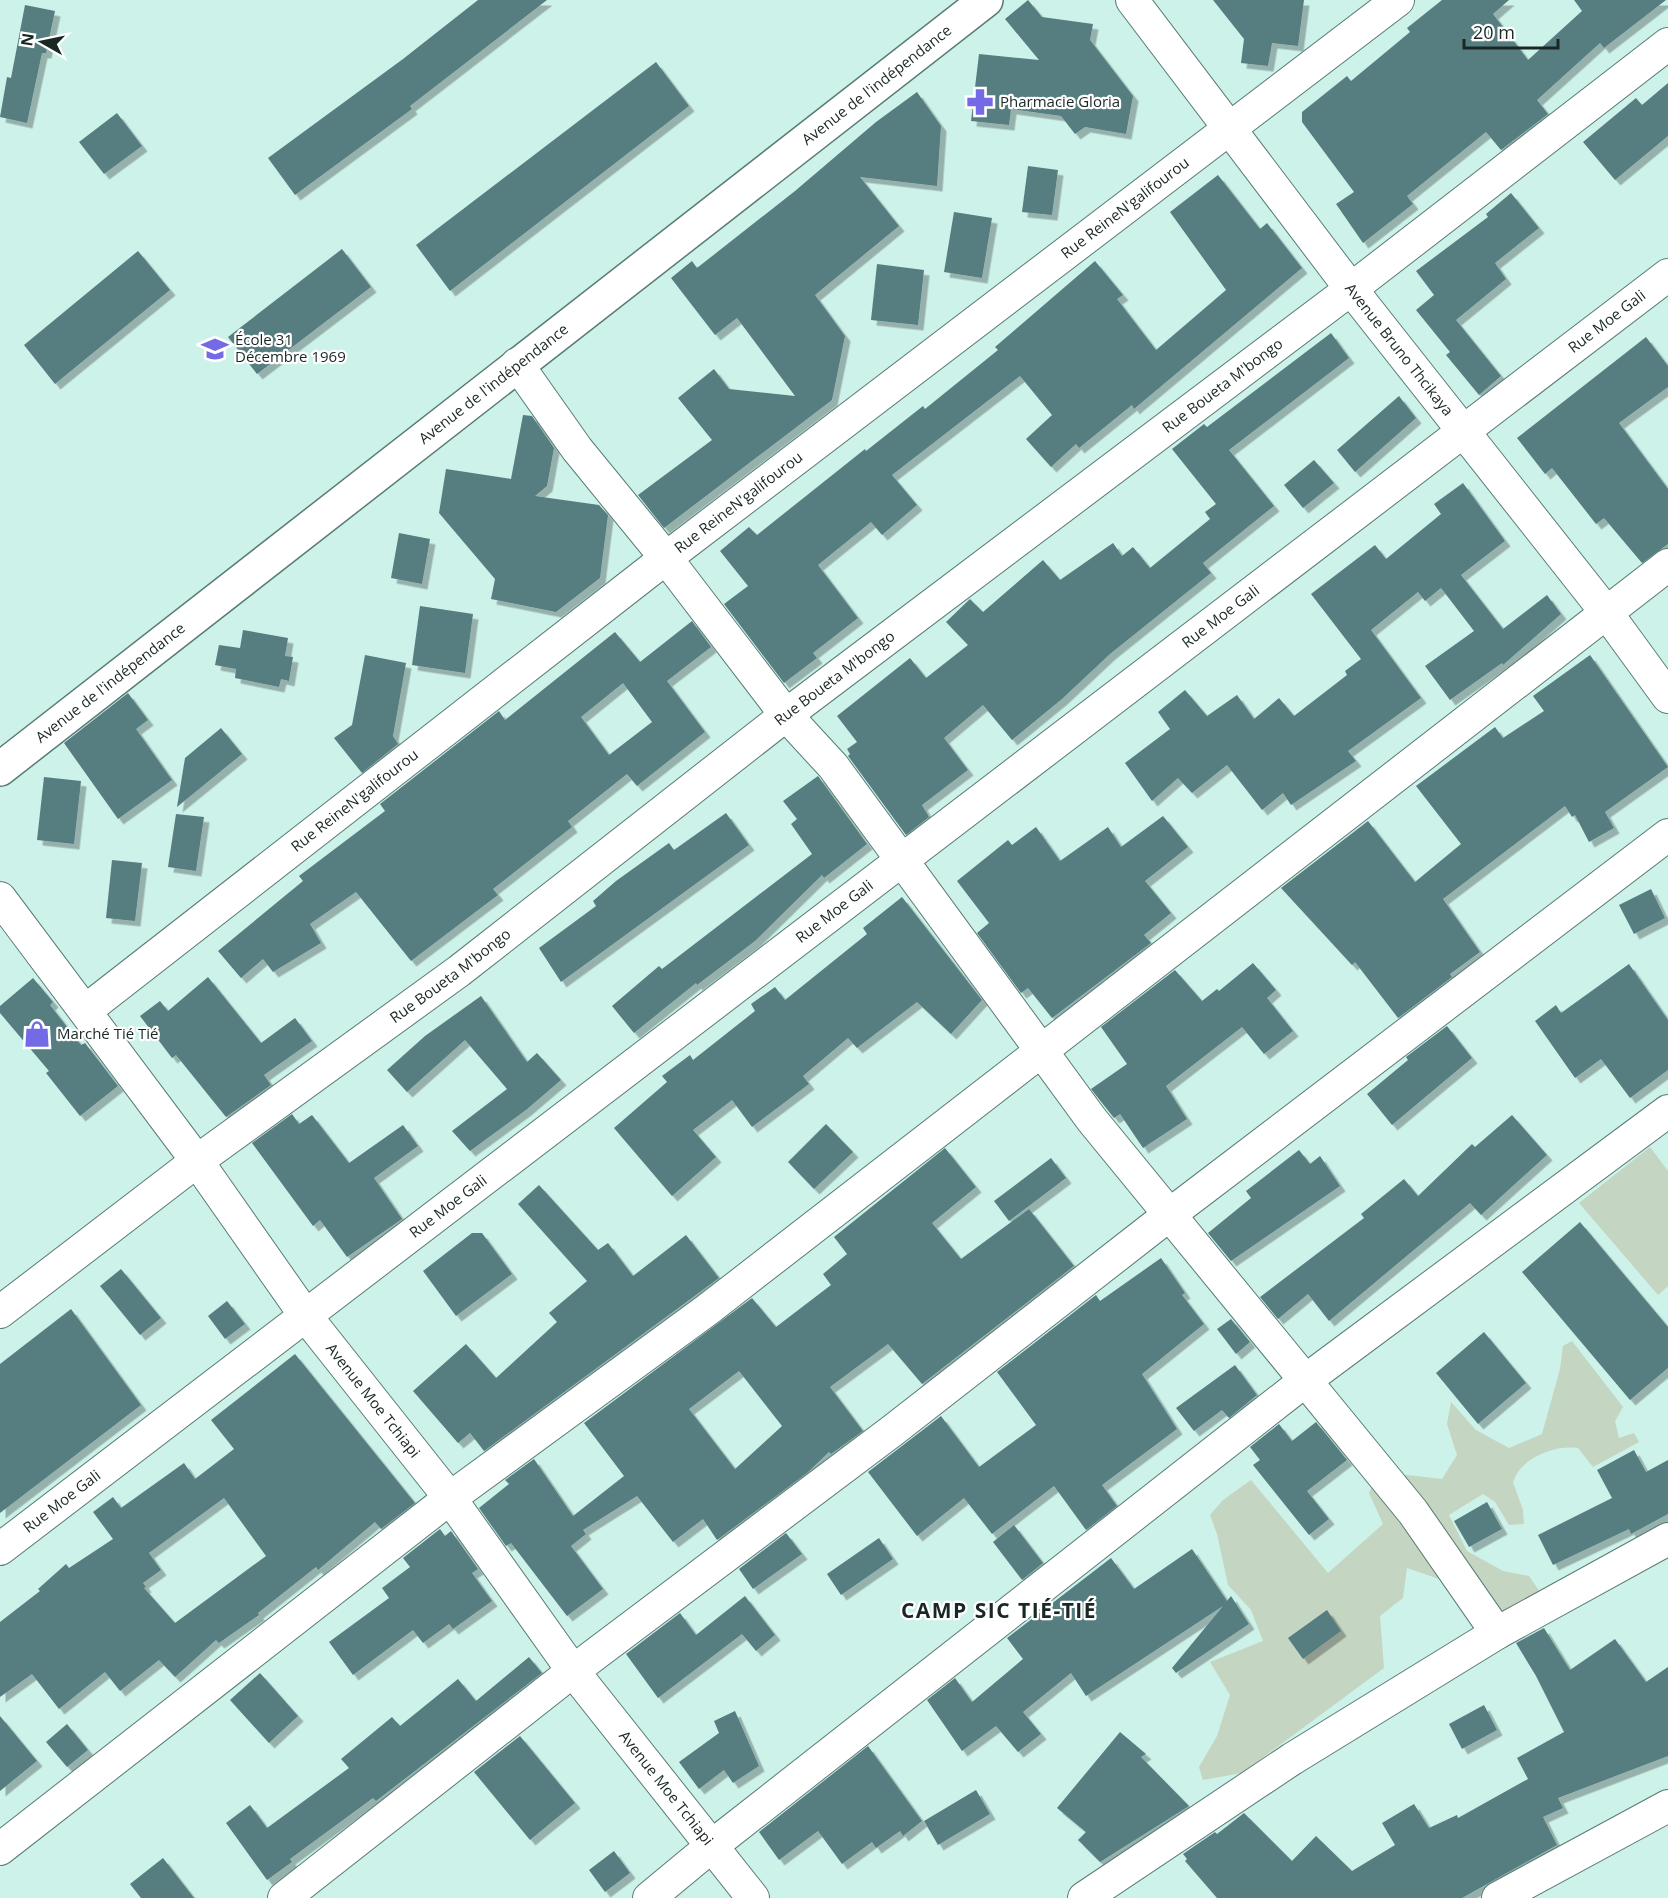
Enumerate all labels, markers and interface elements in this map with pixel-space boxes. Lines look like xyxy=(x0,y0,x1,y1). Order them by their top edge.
north arrow xyxy=(12,12,72,72)
scale bar xyxy=(1464,12,1558,50)
street label: Avenue de l'indépendance xyxy=(797,20,955,149)
text: 20 m xyxy=(1473,20,1515,44)
text: N xyxy=(15,32,39,48)
pharmacy icon: Pharmacie Gloria xyxy=(965,87,995,117)
place label: Pharmacie Gloria xyxy=(1000,91,1120,111)
street label: Rue ReineN'galifourou xyxy=(1056,152,1193,263)
street label: Avenue Bruno Thcikaya xyxy=(1341,279,1458,420)
street label: Rue Moe Gali xyxy=(1563,285,1649,357)
street label: Avenue de l'indépendance xyxy=(414,319,572,448)
place label: École 31 Décembre 1969 xyxy=(235,329,346,366)
street label: Rue Boueta M'bongo xyxy=(1158,333,1286,437)
school or university icon: École 31 Décembre 1969 xyxy=(200,334,230,364)
street label: Rue ReineN'galifourou xyxy=(670,447,806,557)
street label: Rue Moe Gali xyxy=(1177,580,1263,652)
street label: Avenue de l'indépendance xyxy=(31,617,189,747)
street label: Rue Boueta M'bongo xyxy=(770,626,898,730)
street label: Rue ReineN'galifourou xyxy=(286,744,422,856)
street label: Rue Moe Gali xyxy=(791,875,877,947)
street label: Rue Boueta M'bongo xyxy=(385,923,514,1027)
shop icon: Marché Tié Tié xyxy=(22,1019,52,1049)
place label: Marché Tié Tié xyxy=(57,1023,159,1043)
street label: Rue Moe Gali xyxy=(405,1170,490,1242)
street label: Avenue Moe Tchiapi xyxy=(322,1339,425,1461)
street label: Rue Moe Gali xyxy=(19,1465,104,1537)
district label: CAMP SIC TIÉ-TIÉ xyxy=(901,1596,1097,1624)
street label: Avenue Moe Tchiapi xyxy=(615,1726,718,1849)

